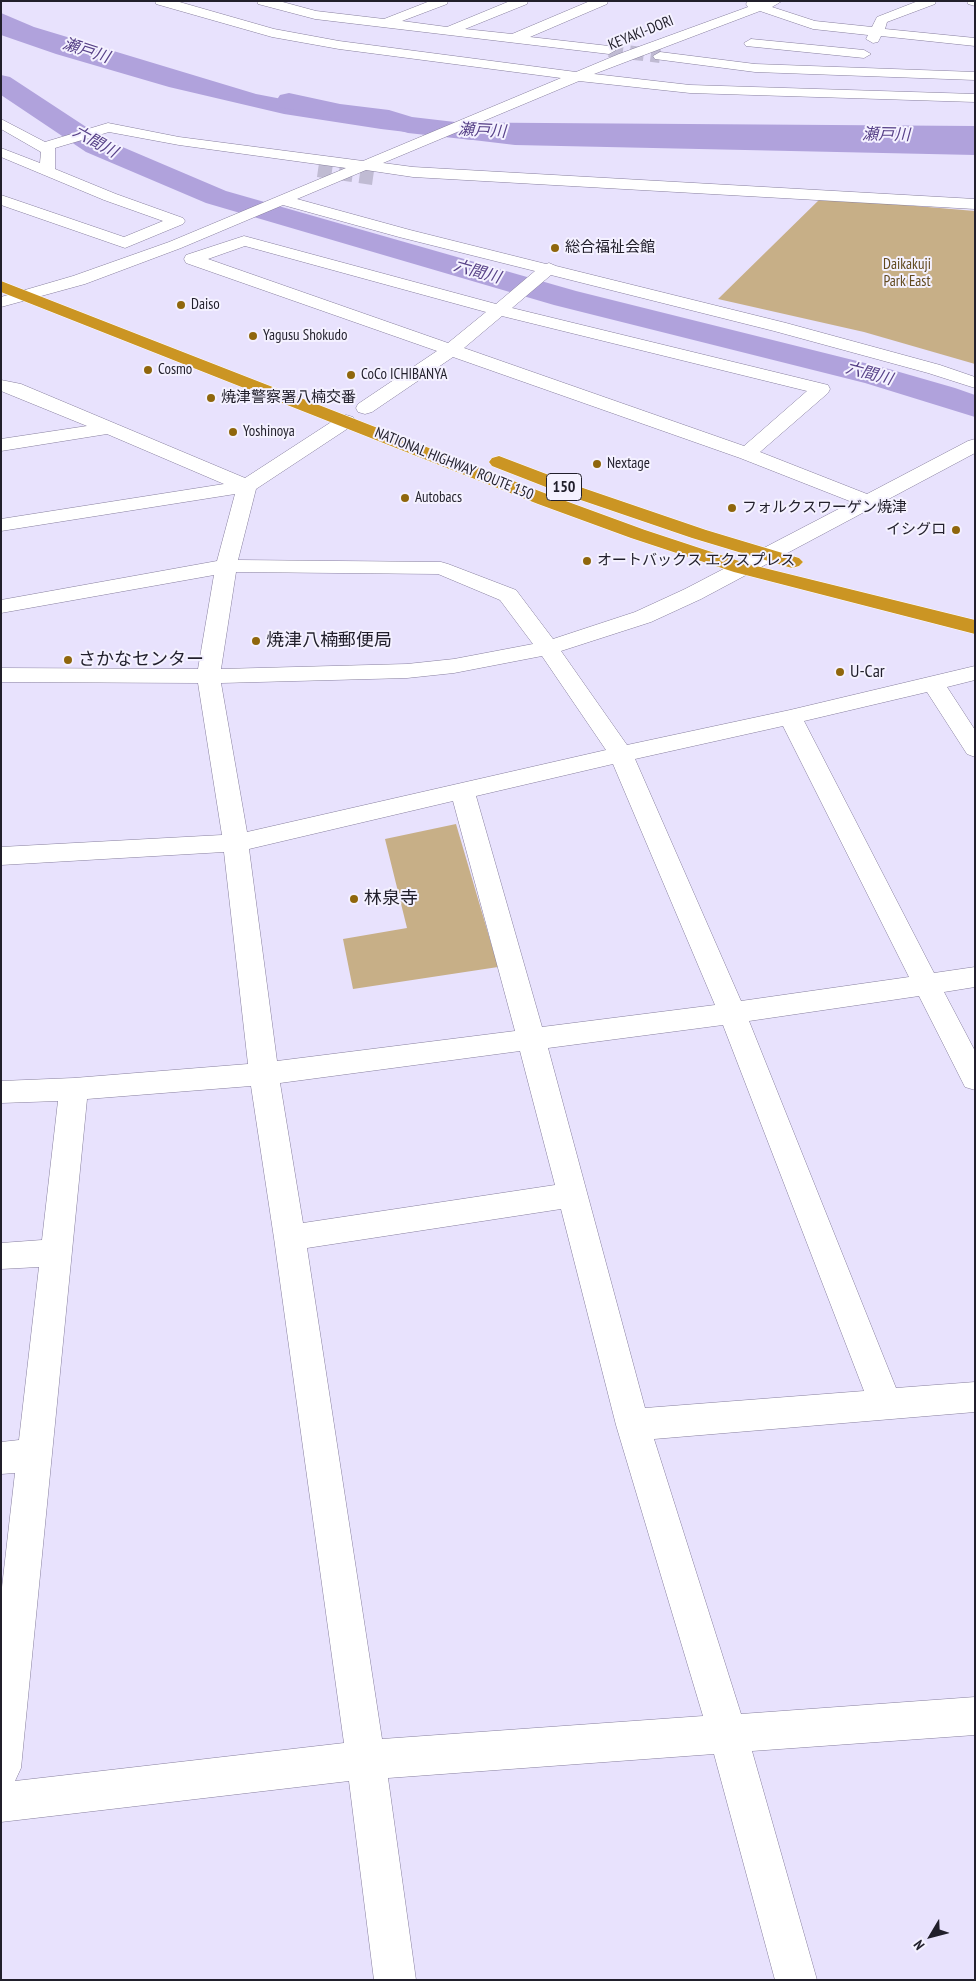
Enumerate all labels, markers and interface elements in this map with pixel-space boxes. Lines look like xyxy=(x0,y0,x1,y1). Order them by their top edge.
street label: KEYAKI-DORI xyxy=(606,12,676,54)
water label: 瀬戸川 xyxy=(60,34,112,68)
water label: 瀬戸川 xyxy=(458,120,506,142)
water label: 六間川 xyxy=(69,122,121,162)
water label: 瀬戸川 xyxy=(862,125,910,145)
place label: 総合福祉会館 xyxy=(565,239,655,257)
marker: 総合福祉会館 xyxy=(549,242,561,254)
water label: 六間川 xyxy=(451,256,503,288)
park label: Daikakuji Park East xyxy=(883,256,931,291)
place label: Daiso xyxy=(191,296,220,314)
marker: Daiso xyxy=(175,299,187,311)
place label: Yagusu Shokudo xyxy=(263,327,348,345)
marker: Yagusu Shokudo xyxy=(247,330,259,342)
water label: 六間川 xyxy=(843,359,895,389)
place label: Cosmo xyxy=(158,361,192,379)
marker: Cosmo xyxy=(142,364,154,376)
place label: CoCo ICHIBANYA xyxy=(361,366,447,384)
marker: CoCo ICHIBANYA xyxy=(345,369,357,381)
place label: 焼津警察署八楠交番 xyxy=(221,389,356,407)
marker: 焼津警察署八楠交番 xyxy=(205,392,217,404)
place label: Yoshinoya xyxy=(243,423,295,441)
street label: NATIONAL HIGHWAY ROUTE 150 xyxy=(372,424,536,504)
marker: Yoshinoya xyxy=(227,426,239,438)
place label: Nextage xyxy=(607,455,650,473)
marker: Nextage xyxy=(591,458,603,470)
road number: 150 xyxy=(546,474,582,501)
place label: Autobacs xyxy=(415,489,462,507)
marker: Autobacs xyxy=(399,492,411,504)
place label: フォルクスワーゲン焼津 xyxy=(742,499,907,517)
marker: フォルクスワーゲン焼津 xyxy=(726,502,738,514)
place label: イシグロ xyxy=(886,521,946,539)
marker: イシグロ xyxy=(950,524,962,536)
place label: オートバックス エクスプレス xyxy=(597,552,795,570)
marker: オートバックス エクスプレス xyxy=(581,555,593,567)
place label: 焼津八楠郵便局 xyxy=(266,630,392,652)
marker: 焼津八楠郵便局 xyxy=(250,635,262,647)
place label: さかなセンター xyxy=(78,649,204,671)
marker: さかなセンター xyxy=(62,654,74,666)
place label: U-Car xyxy=(850,661,885,683)
marker: U-Car xyxy=(834,666,846,678)
place label: 林泉寺 xyxy=(364,888,418,910)
marker: 林泉寺 xyxy=(348,893,360,905)
north arrow xyxy=(906,1911,956,1961)
text: N xyxy=(910,1937,928,1953)

